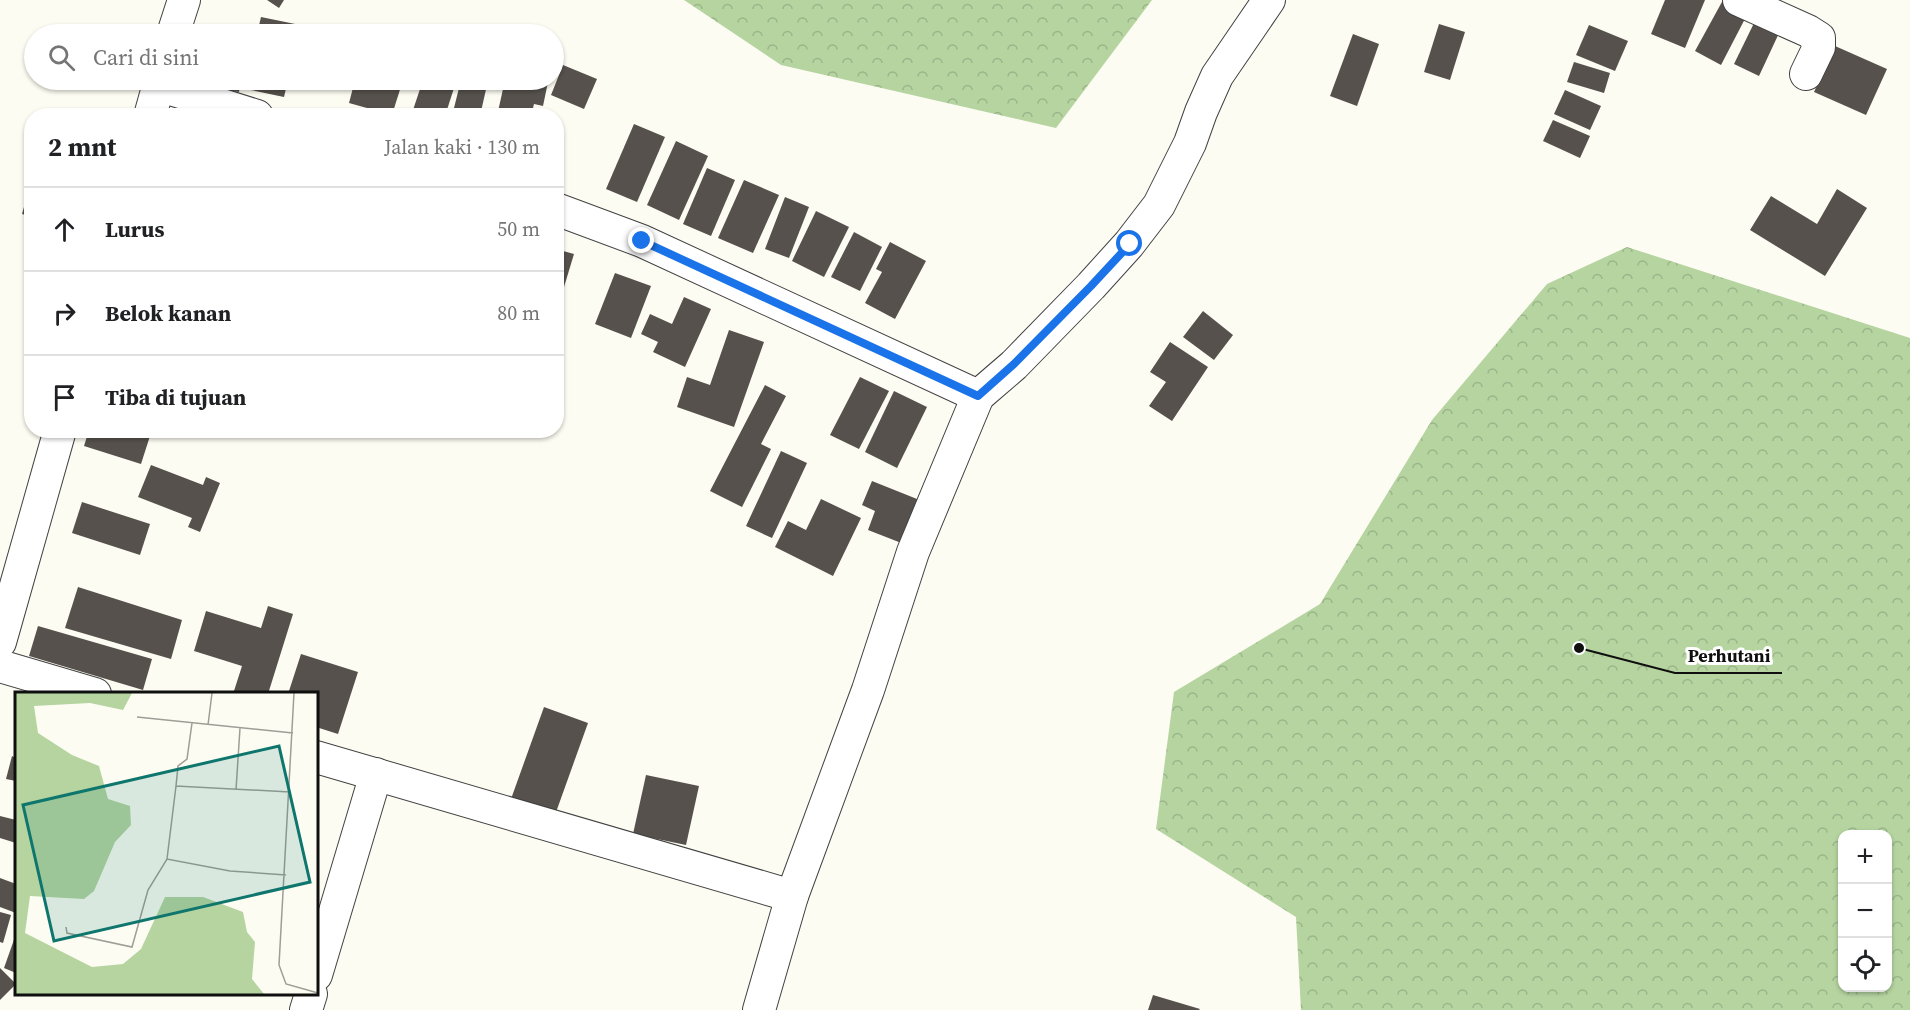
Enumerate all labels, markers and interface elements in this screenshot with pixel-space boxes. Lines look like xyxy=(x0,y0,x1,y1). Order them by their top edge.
search box xyxy=(24,24,564,90)
icon: search xyxy=(45,41,78,74)
text: Cari di sini xyxy=(93,42,199,72)
text: 2 mnt xyxy=(48,129,116,165)
text: Jalan kaki · 130 m xyxy=(384,133,540,161)
icon: ahead xyxy=(48,213,81,246)
text: Lurus xyxy=(105,214,164,244)
text: 50 m xyxy=(497,215,540,243)
route end xyxy=(628,227,654,253)
route start xyxy=(1116,230,1142,256)
icon: right xyxy=(48,297,81,330)
text: Belok kanan xyxy=(105,298,231,328)
text: 80 m xyxy=(497,299,540,327)
icon: arrive xyxy=(48,381,81,414)
text: Tiba di tujuan xyxy=(105,382,246,412)
callout: Perhutani xyxy=(1675,637,1782,673)
text: Perhutani xyxy=(1688,643,1771,668)
inset map xyxy=(15,692,318,995)
map controls xyxy=(1838,830,1892,992)
button: + xyxy=(1838,830,1892,884)
button: − xyxy=(1838,884,1892,938)
button: locate xyxy=(1838,938,1892,992)

